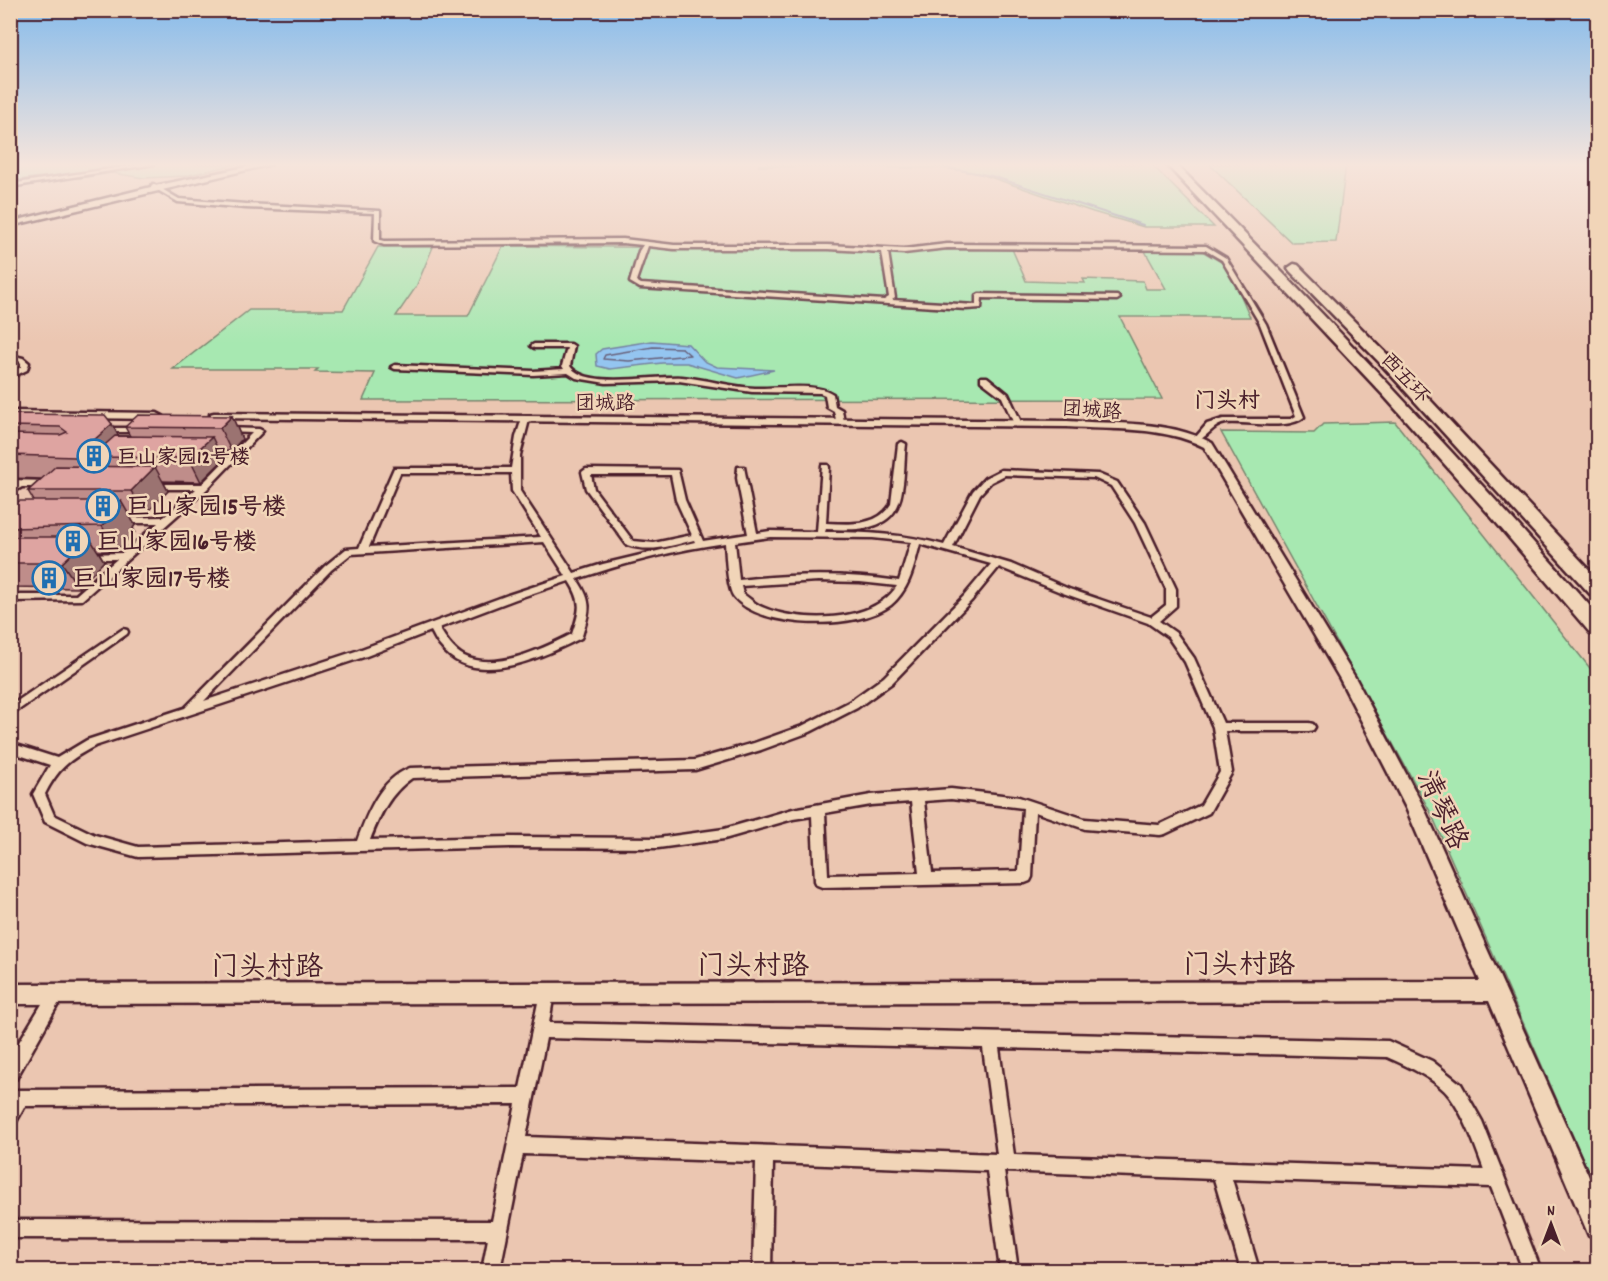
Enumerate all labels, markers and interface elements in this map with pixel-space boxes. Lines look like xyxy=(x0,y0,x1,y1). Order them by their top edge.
street label: 西五环 xyxy=(1373,348,1435,411)
district label: 门头村 xyxy=(1194,387,1260,418)
street label: 团城路 xyxy=(575,391,636,419)
street label: 团城路 xyxy=(1061,396,1124,428)
building icon: 巨山家园12号楼 xyxy=(76,438,112,474)
place label: 巨山家园12号楼 xyxy=(117,445,250,473)
building icon: 巨山家园15号楼 xyxy=(85,488,121,524)
place label: 巨山家园15号楼 xyxy=(126,492,286,526)
building icon: 巨山家园16号楼 xyxy=(55,523,91,559)
place label: 巨山家园16号楼 xyxy=(96,527,257,561)
building icon: 巨山家园17号楼 xyxy=(31,560,67,596)
place label: 巨山家园17号楼 xyxy=(72,564,230,598)
street label: 清琴路 xyxy=(1404,765,1475,858)
street label: 门头村路 xyxy=(1183,948,1295,988)
street label: 门头村路 xyxy=(697,949,809,989)
street label: 门头村路 xyxy=(211,950,323,990)
north arrow xyxy=(1521,1194,1581,1254)
text: N xyxy=(1547,1200,1555,1223)

